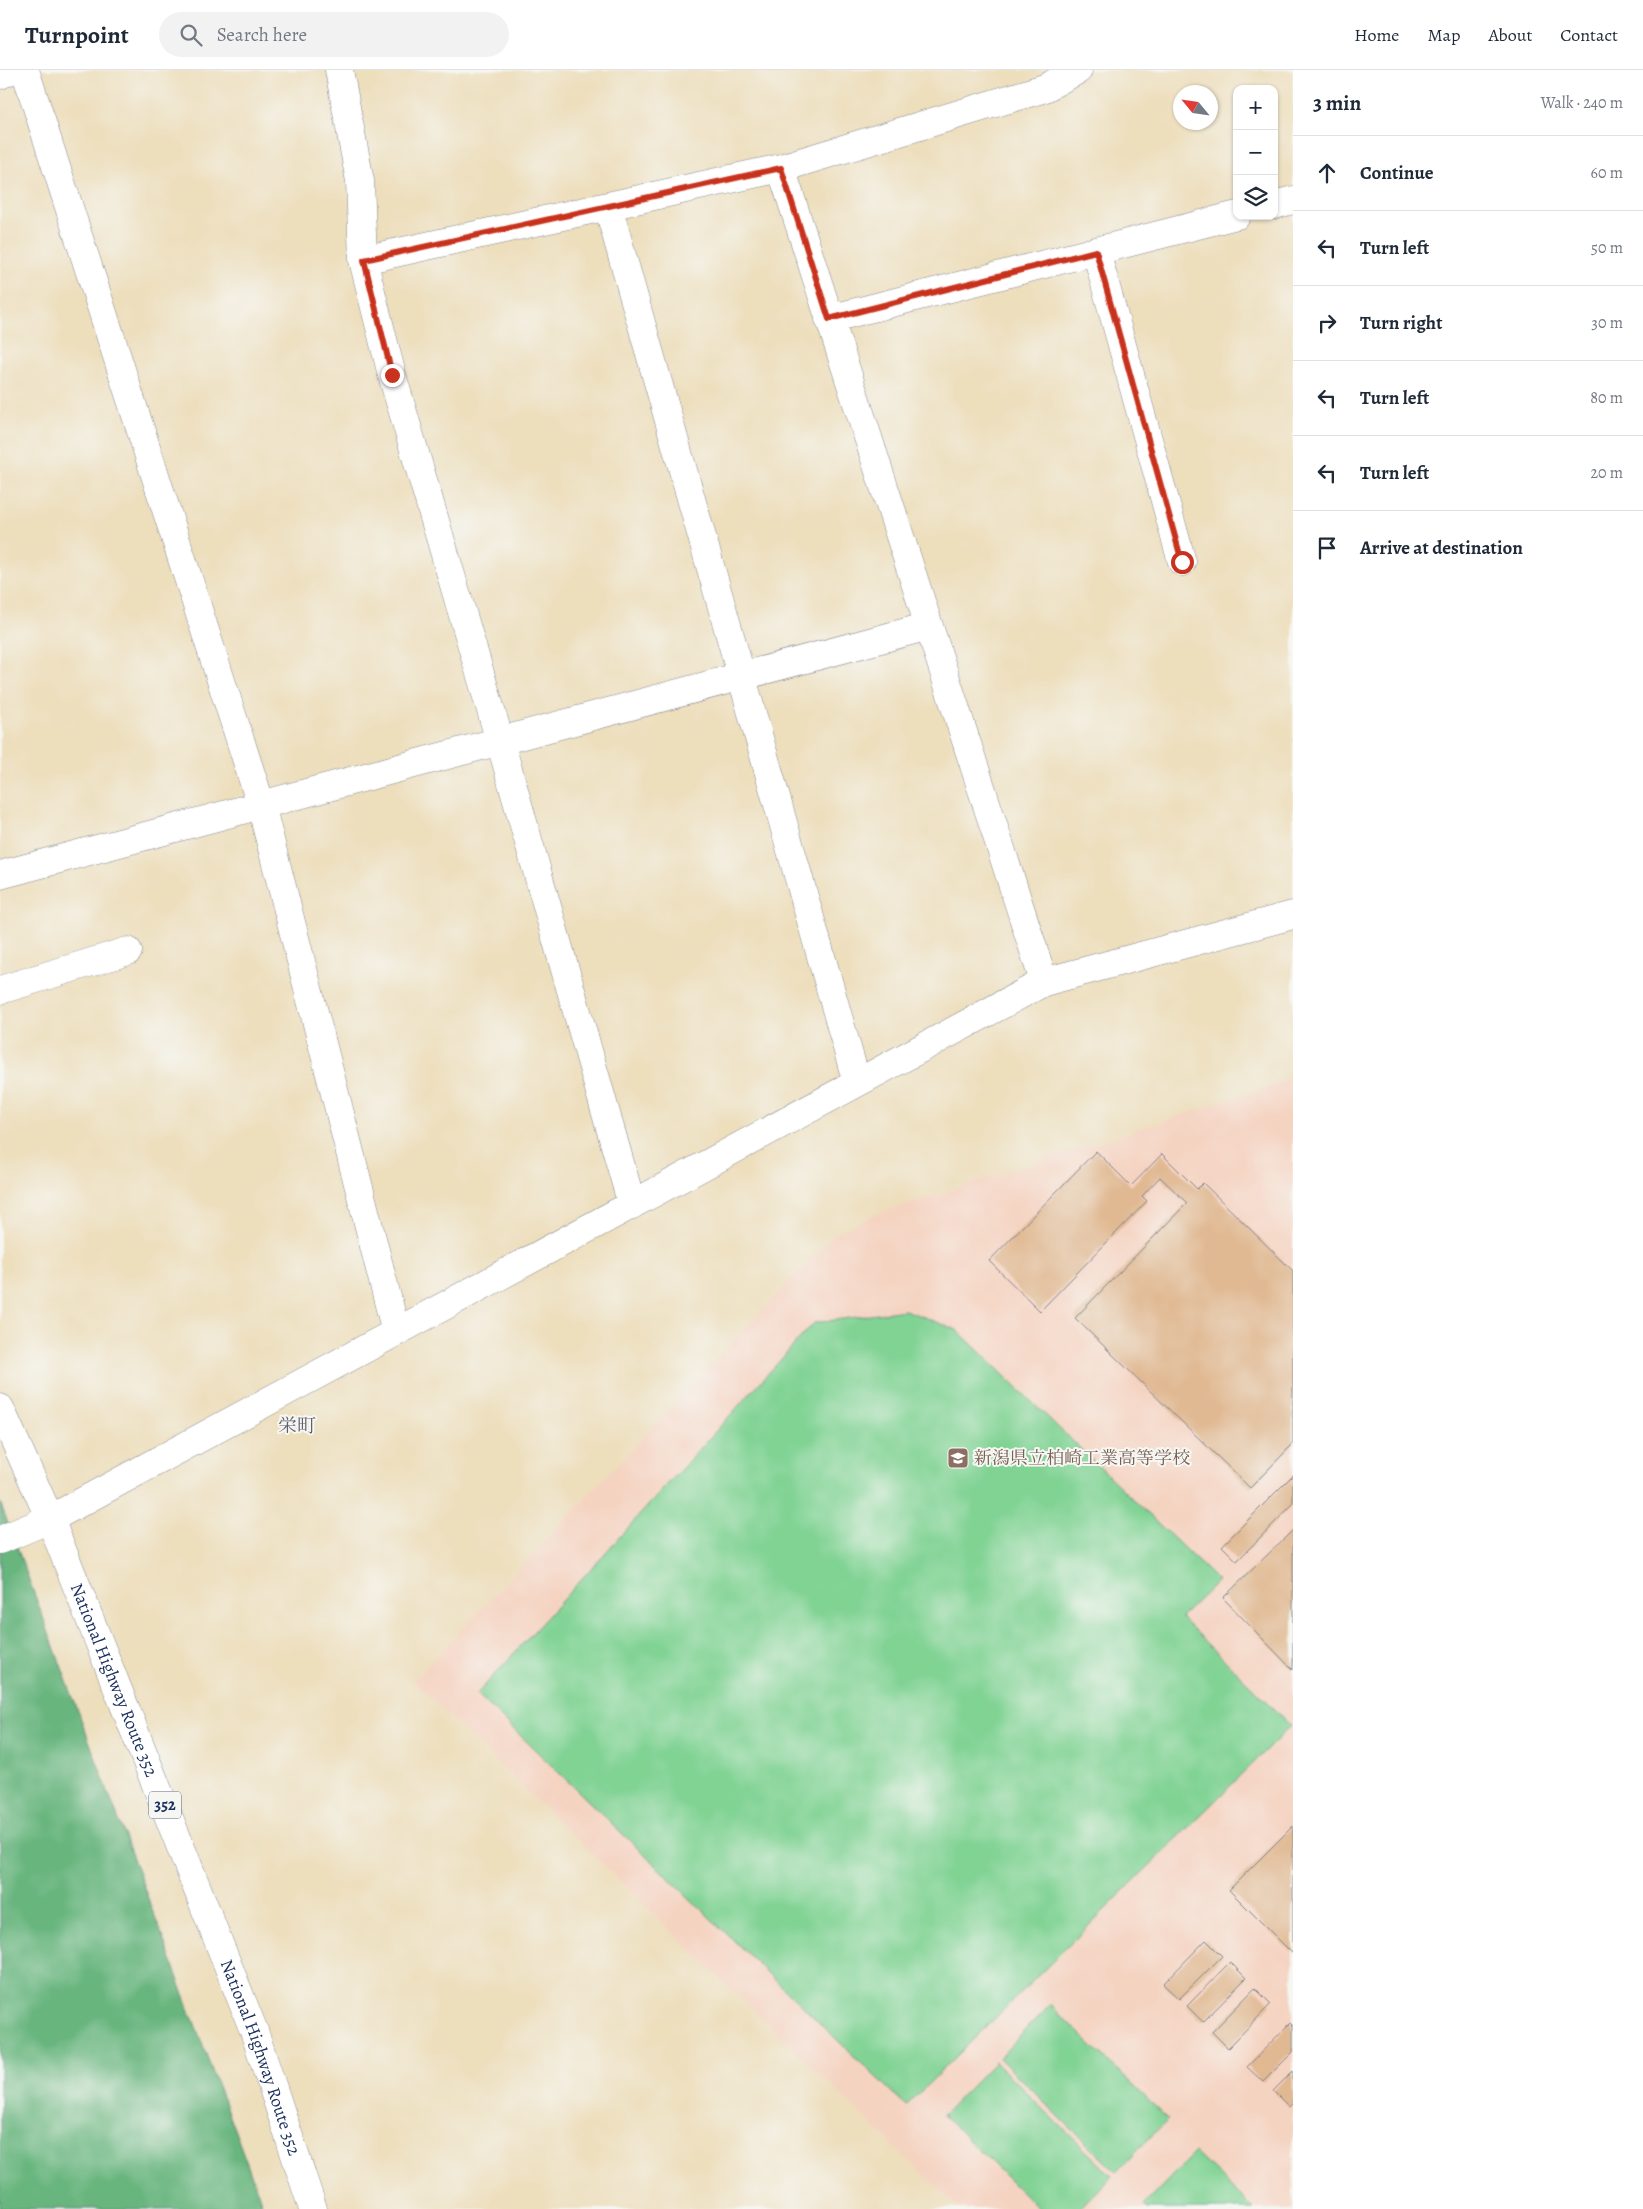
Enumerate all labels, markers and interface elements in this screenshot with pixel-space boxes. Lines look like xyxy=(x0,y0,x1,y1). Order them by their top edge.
search box xyxy=(159,12,509,57)
text: Turnpoint xyxy=(25,19,129,51)
icon: search xyxy=(177,21,205,49)
text: Search here xyxy=(217,22,307,48)
text: Home xyxy=(1354,23,1399,47)
text: Map xyxy=(1427,23,1460,47)
text: About xyxy=(1488,23,1532,47)
text: Contact xyxy=(1560,23,1618,47)
north arrow xyxy=(1173,85,1218,130)
map controls xyxy=(1233,85,1278,220)
button: + xyxy=(1233,85,1278,130)
text: 3 min xyxy=(1313,89,1361,117)
text: Walk · 240 m xyxy=(1541,92,1623,114)
button: − xyxy=(1233,130,1278,175)
icon: ahead xyxy=(1313,159,1341,187)
text: Continue xyxy=(1360,160,1434,186)
text: 60 m xyxy=(1591,162,1623,184)
button: layers xyxy=(1233,175,1278,220)
icon: left xyxy=(1313,234,1341,262)
text: Turn left xyxy=(1360,235,1429,261)
text: 50 m xyxy=(1591,237,1623,259)
icon: right xyxy=(1313,309,1341,337)
text: Turn right xyxy=(1360,310,1442,336)
text: 30 m xyxy=(1591,312,1623,334)
route end xyxy=(381,364,404,387)
icon: left xyxy=(1313,384,1341,412)
text: Turn left xyxy=(1360,385,1429,411)
text: 80 m xyxy=(1590,387,1623,409)
icon: left xyxy=(1313,459,1341,487)
text: Turn left xyxy=(1360,460,1429,486)
text: 20 m xyxy=(1590,462,1623,484)
icon: arrive xyxy=(1313,534,1341,562)
text: Arrive at destination xyxy=(1360,535,1523,561)
route start xyxy=(1171,551,1194,574)
district label: 栄町 xyxy=(278,1413,316,1439)
school or university icon: 新潟県立柏崎工業高等学校 xyxy=(946,1446,970,1470)
place label: 新潟県立柏崎工業高等学校 xyxy=(974,1446,1190,1470)
street label: National Highway Route 352 xyxy=(65,1580,164,1781)
road number: 352 xyxy=(149,1792,181,1818)
street label: National Highway Route 352 xyxy=(215,1956,307,2159)

